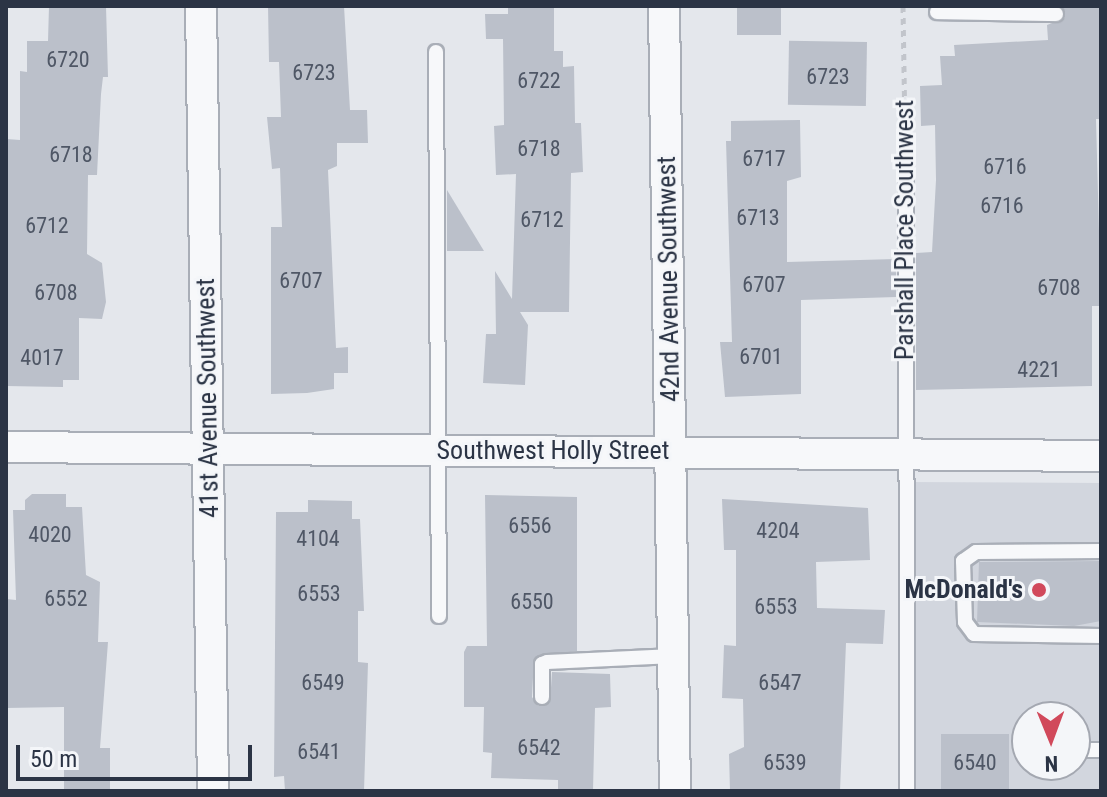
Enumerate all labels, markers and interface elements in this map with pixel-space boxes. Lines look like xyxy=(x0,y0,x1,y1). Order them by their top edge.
house number: 6720 xyxy=(46,47,90,73)
house number: 6723 xyxy=(292,60,336,86)
house number: 6723 xyxy=(806,64,850,90)
house number: 6722 xyxy=(517,68,561,94)
street label: Parshall Place Southwest xyxy=(889,100,921,360)
house number: 6718 xyxy=(517,136,561,162)
house number: 6718 xyxy=(49,142,93,168)
house number: 6717 xyxy=(742,146,786,172)
house number: 6716 xyxy=(983,154,1027,180)
street label: 42nd Avenue Southwest xyxy=(651,156,687,402)
house number: 6716 xyxy=(980,193,1024,219)
house number: 6713 xyxy=(736,205,780,231)
house number: 6712 xyxy=(520,207,564,233)
house number: 6712 xyxy=(25,213,69,239)
house number: 6707 xyxy=(279,268,323,294)
house number: 6707 xyxy=(742,272,786,298)
house number: 6708 xyxy=(1037,275,1081,301)
street label: 41st Avenue Southwest xyxy=(190,278,226,518)
house number: 6708 xyxy=(34,280,78,306)
house number: 6701 xyxy=(739,344,783,370)
house number: 4017 xyxy=(20,345,64,371)
house number: 4221 xyxy=(1017,357,1061,383)
street label: Southwest Holly Street xyxy=(437,435,669,467)
house number: 6556 xyxy=(508,513,552,539)
house number: 4204 xyxy=(756,518,800,544)
house number: 4020 xyxy=(28,522,72,548)
house number: 4104 xyxy=(296,526,340,552)
place label: McDonald's xyxy=(904,574,1023,606)
house number: 6553 xyxy=(297,581,341,607)
marker: McDonald's xyxy=(1030,581,1048,599)
house number: 6552 xyxy=(44,586,88,612)
house number: 6550 xyxy=(510,589,554,615)
house number: 6553 xyxy=(754,594,798,620)
house number: 6549 xyxy=(301,670,345,696)
house number: 6547 xyxy=(758,670,802,696)
north arrow xyxy=(1011,701,1091,781)
scale bar xyxy=(20,729,256,779)
house number: 6542 xyxy=(517,735,561,761)
house number: 6541 xyxy=(297,739,341,765)
text: 50 m xyxy=(30,745,77,773)
house number: 6539 xyxy=(763,750,807,776)
house number: 6540 xyxy=(953,750,997,776)
text: N xyxy=(1044,751,1058,776)

